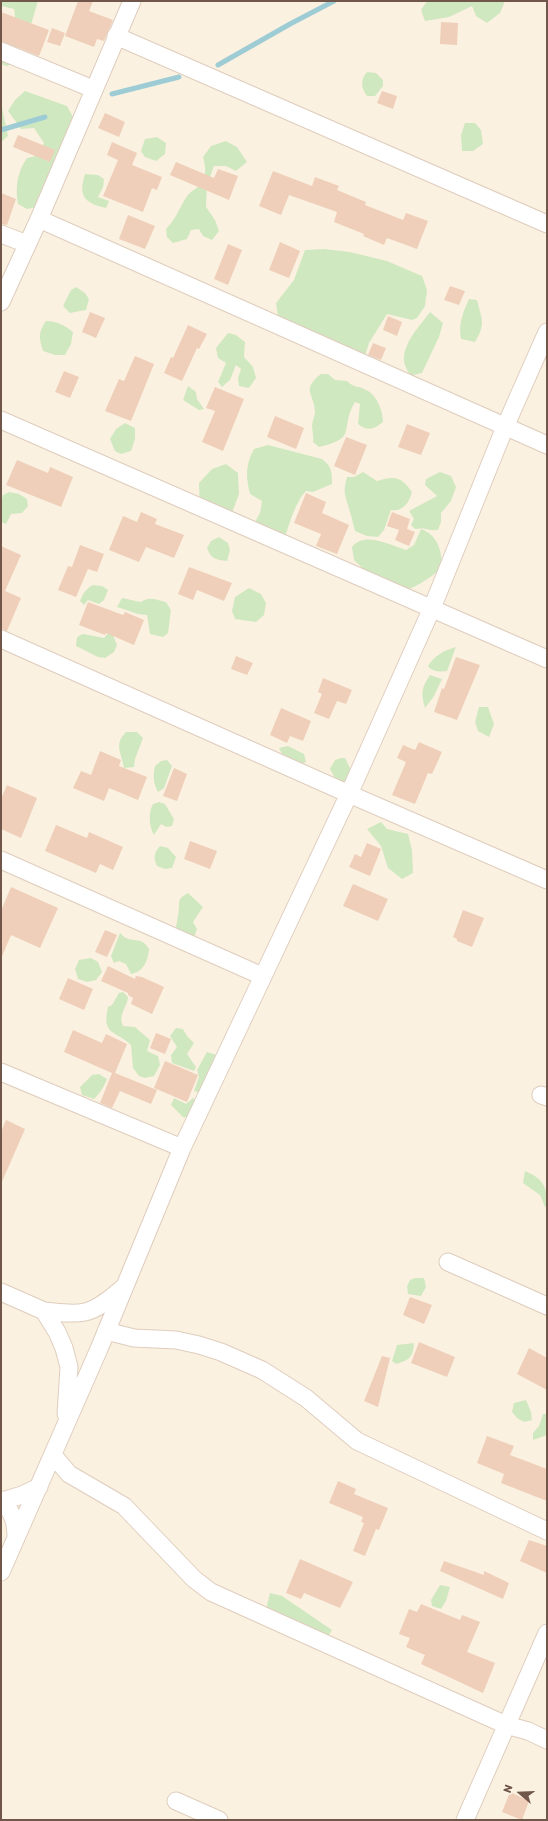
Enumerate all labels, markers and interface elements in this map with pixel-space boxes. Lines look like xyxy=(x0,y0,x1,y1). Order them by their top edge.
north arrow xyxy=(500,1773,540,1813)
text: N xyxy=(501,1783,516,1795)

